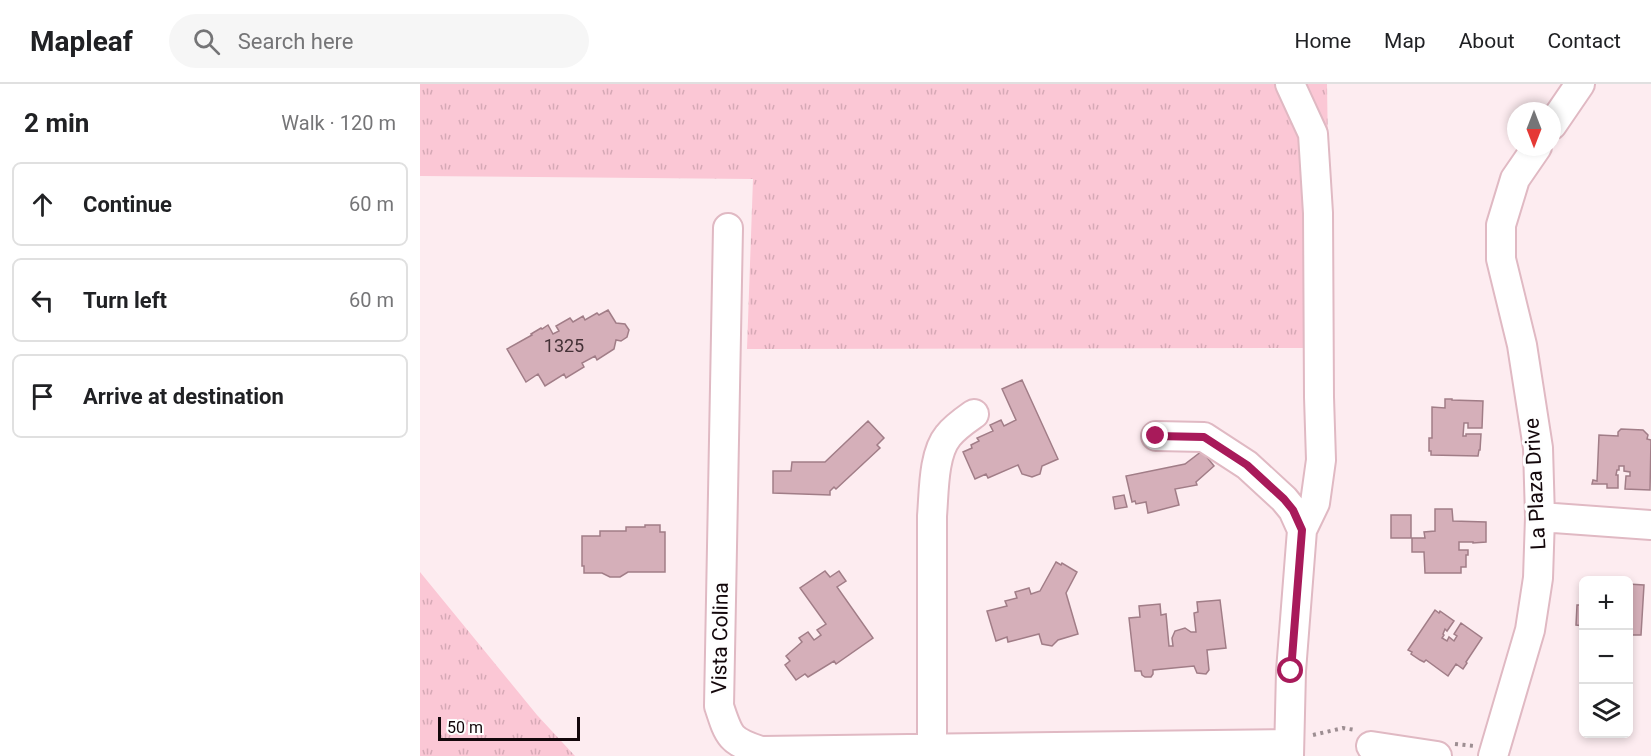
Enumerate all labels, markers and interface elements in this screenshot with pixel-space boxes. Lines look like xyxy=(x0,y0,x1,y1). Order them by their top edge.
search box xyxy=(169,14,589,68)
text: Mapleaf xyxy=(30,25,133,58)
icon: search xyxy=(190,25,223,58)
text: Search here xyxy=(238,29,354,54)
text: Home xyxy=(1295,29,1351,53)
text: Map xyxy=(1384,29,1426,53)
text: About xyxy=(1459,29,1515,53)
text: Contact xyxy=(1548,29,1621,53)
north arrow xyxy=(1507,102,1561,156)
text: 2 min xyxy=(24,108,89,138)
text: Walk · 120 m xyxy=(281,111,396,135)
icon: ahead xyxy=(26,188,59,221)
text: Continue xyxy=(83,192,172,217)
text: 60 m xyxy=(349,192,394,216)
icon: left xyxy=(26,284,59,317)
text: Turn left xyxy=(83,288,167,313)
text: 60 m xyxy=(349,288,394,312)
house number: 1325 xyxy=(544,335,584,356)
icon: arrive xyxy=(26,380,59,413)
text: Arrive at destination xyxy=(83,384,284,409)
street label: La Plaza Drive xyxy=(1520,417,1550,551)
route end xyxy=(1142,422,1168,448)
map controls xyxy=(1579,576,1633,738)
button: + xyxy=(1579,576,1633,630)
street label: Vista Colina xyxy=(707,582,733,694)
button: − xyxy=(1579,630,1633,684)
route start xyxy=(1277,657,1303,683)
button: layers xyxy=(1579,684,1633,738)
scale bar xyxy=(438,714,580,742)
text: 50 m xyxy=(447,718,483,737)

